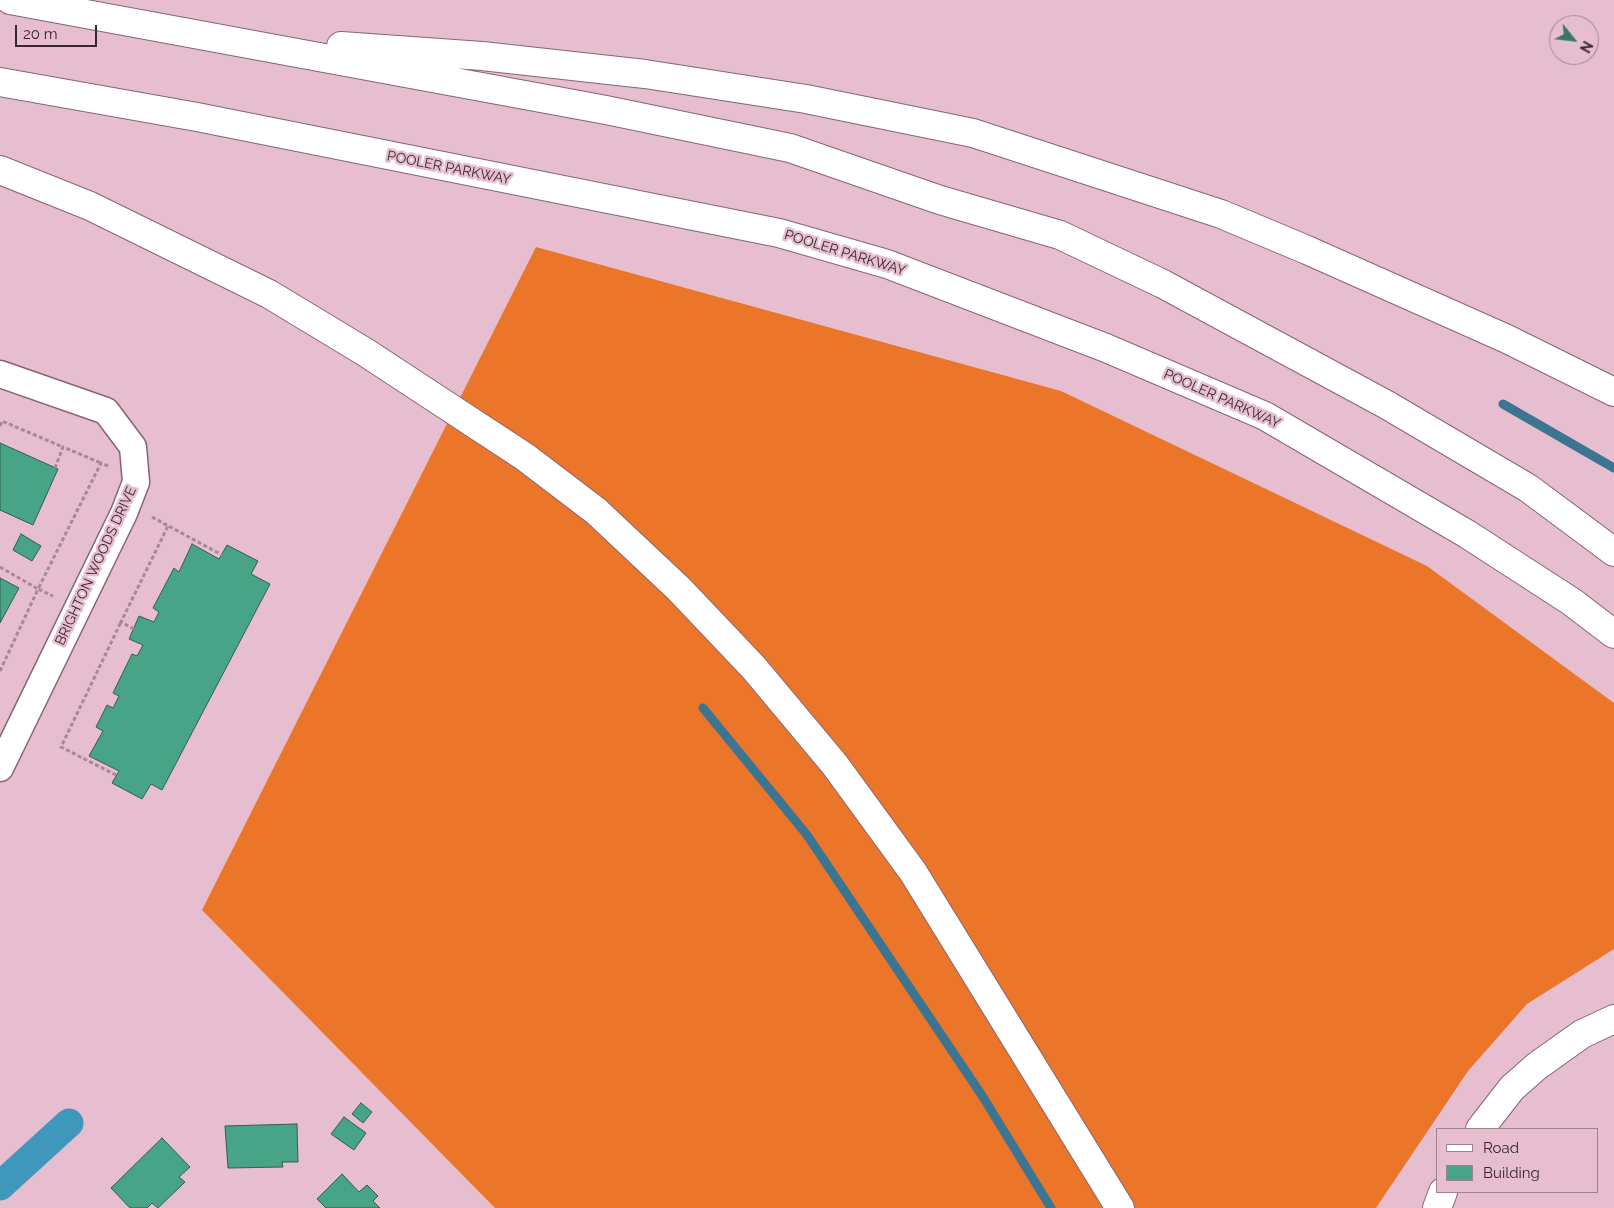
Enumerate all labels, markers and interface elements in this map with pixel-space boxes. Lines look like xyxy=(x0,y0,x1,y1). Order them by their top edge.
scale bar xyxy=(18,15,100,47)
north arrow xyxy=(1549,15,1599,65)
text: 20 m xyxy=(23,25,58,43)
text: N xyxy=(1577,38,1596,55)
street label: POOLER PARKWAY xyxy=(386,148,512,188)
street label: POOLER PARKWAY xyxy=(782,227,908,279)
street label: POOLER PARKWAY xyxy=(1161,366,1283,432)
street label: BRIGHTON WOODS DRIVE xyxy=(52,484,140,648)
legend xyxy=(1436,1128,1599,1193)
text: Road xyxy=(1483,1139,1519,1157)
text: Building xyxy=(1483,1164,1540,1182)

